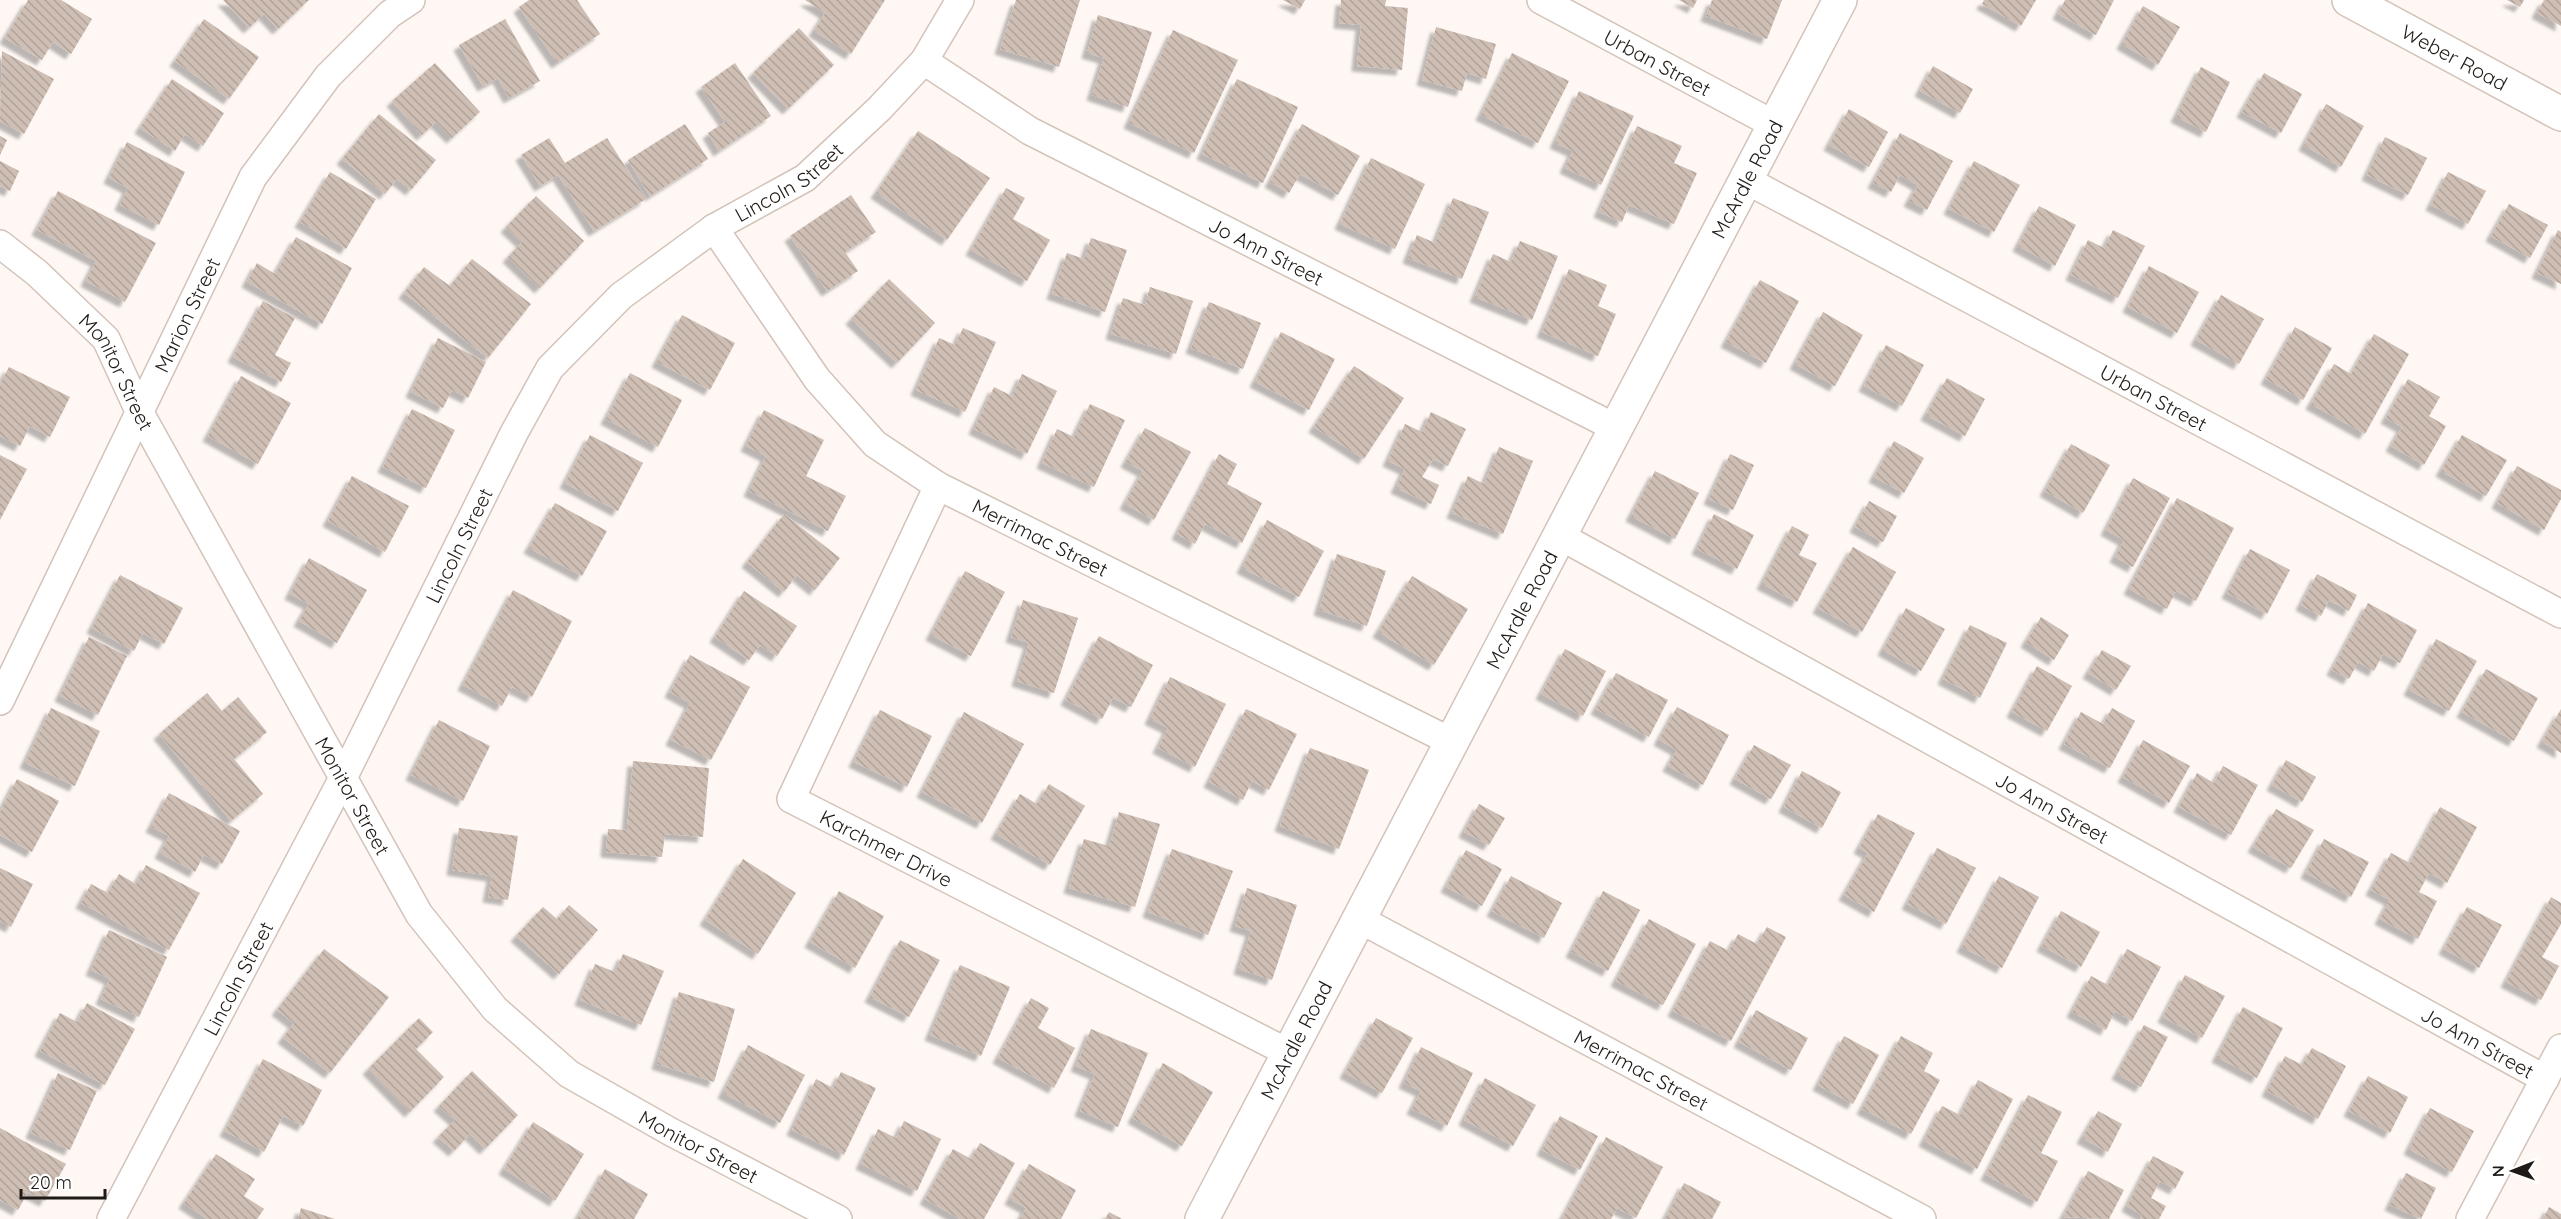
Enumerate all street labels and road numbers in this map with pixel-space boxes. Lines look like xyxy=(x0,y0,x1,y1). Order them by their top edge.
street label: Weber Road xyxy=(2397,18,2512,95)
street label: Urban Street xyxy=(1600,23,1716,101)
street label: McArdle Road xyxy=(1705,115,1788,242)
street label: Lincoln Street xyxy=(730,137,848,227)
street label: Jo Ann Street xyxy=(1205,211,1328,290)
street label: Marion Street xyxy=(148,253,225,376)
street label: Monitor Street xyxy=(74,308,160,435)
street label: Urban Street xyxy=(2096,358,2212,436)
street label: Lincoln Street xyxy=(419,483,497,607)
street label: Merrimac Street xyxy=(968,493,1113,581)
street label: McArdle Road xyxy=(1480,546,1562,673)
street label: Monitor Street xyxy=(310,732,396,859)
street label: Jo Ann Street xyxy=(1991,766,2113,849)
street label: Karchmer Drive xyxy=(816,804,957,892)
street label: Lincoln Street xyxy=(197,917,278,1040)
street label: McArdle Road xyxy=(1254,977,1337,1103)
street label: Jo Ann Street xyxy=(2417,1001,2539,1083)
street label: Merrimac Street xyxy=(1570,1024,1713,1116)
street label: Monitor Street xyxy=(635,1104,763,1188)

